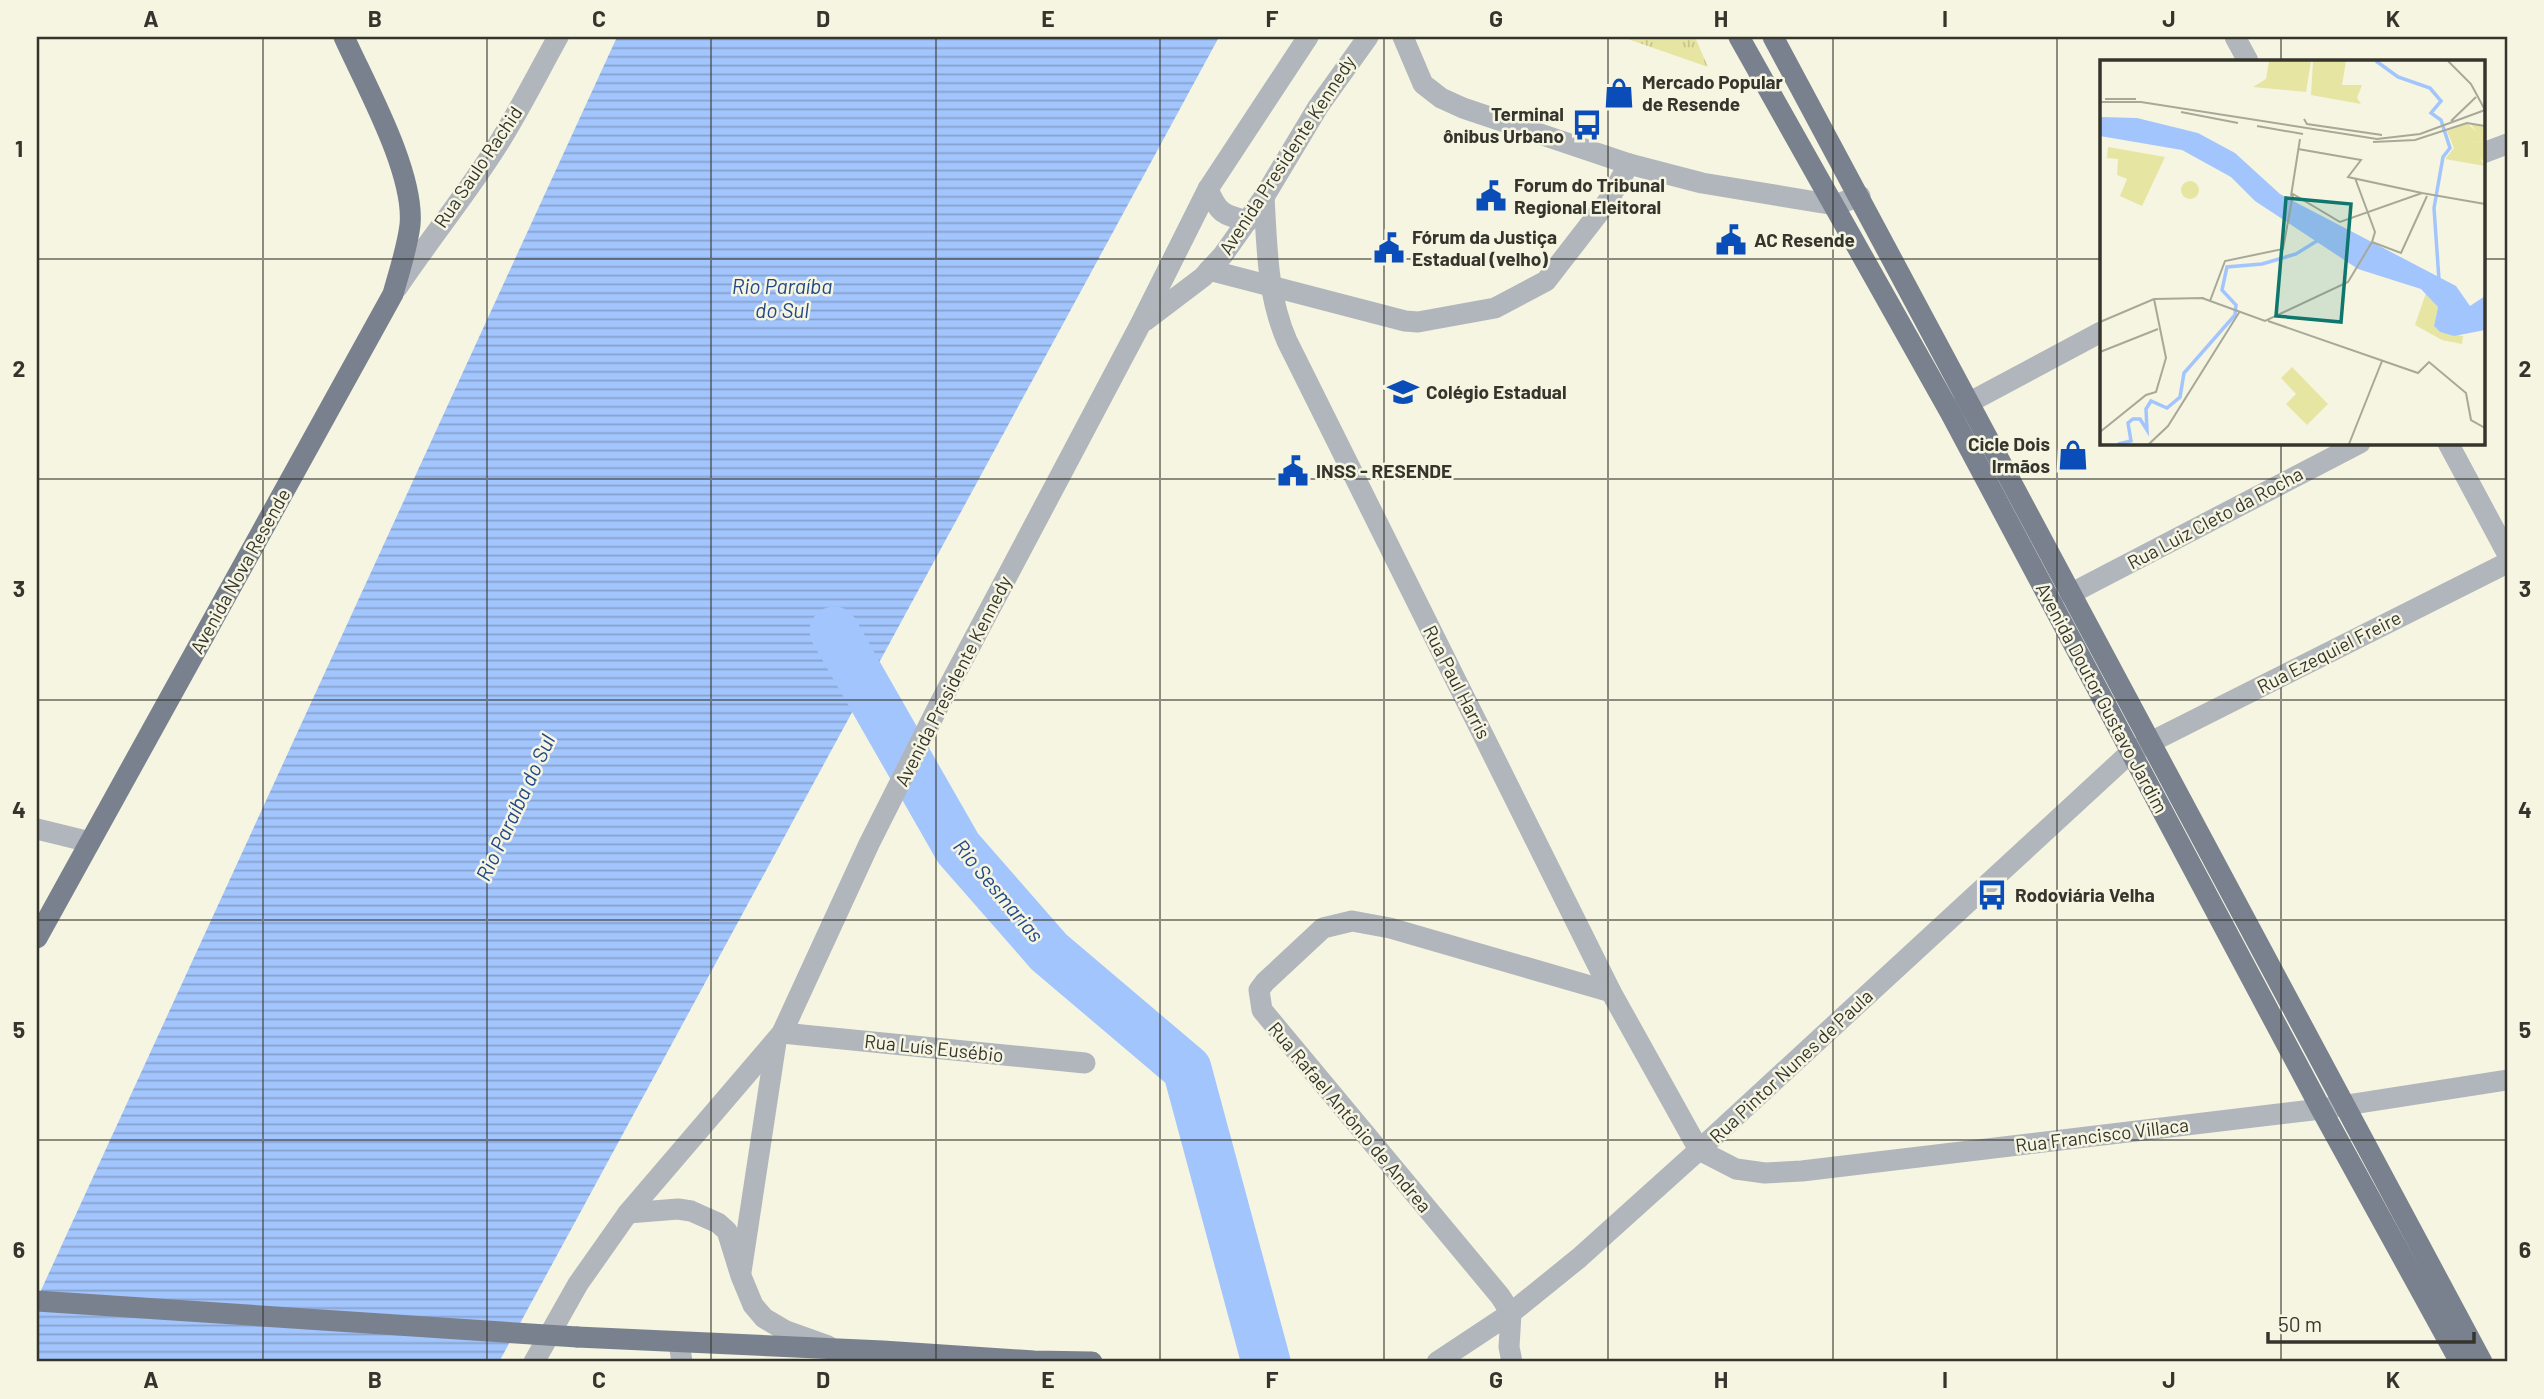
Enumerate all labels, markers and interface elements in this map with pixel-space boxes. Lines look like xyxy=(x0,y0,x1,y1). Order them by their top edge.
text: A xyxy=(143,4,159,32)
text: B xyxy=(368,4,382,32)
text: C xyxy=(592,4,606,32)
text: D xyxy=(816,4,830,32)
text: E xyxy=(1041,4,1055,32)
text: F xyxy=(1266,4,1279,32)
text: G xyxy=(1489,4,1503,32)
text: H xyxy=(1714,4,1728,32)
text: I xyxy=(1942,4,1948,32)
text: J xyxy=(2162,4,2176,32)
text: K xyxy=(2386,4,2400,32)
street label: Avenida Presidente Kennedy xyxy=(1213,50,1360,259)
inset map xyxy=(2100,60,2484,444)
place label: Mercado Popular de Resende xyxy=(1642,70,1784,115)
shop icon: Mercado Popular de Resende xyxy=(1602,76,1636,110)
street label: Rua Saulo Rachid xyxy=(428,102,527,232)
place label: Terminal ônibus Urbano xyxy=(1443,102,1564,147)
bus stop icon: Terminal ônibus Urbano xyxy=(1570,108,1604,142)
text: 1 xyxy=(15,134,23,162)
text: 1 xyxy=(2521,134,2529,162)
place label: Forum do Tribunal Regional Eleitoral xyxy=(1514,173,1665,218)
public building icon: Forum do Tribunal Regional Eleitoral xyxy=(1474,179,1508,213)
public building icon: AC Resende xyxy=(1714,223,1748,257)
place label: Fórum da Justiça Estadual (velho) xyxy=(1412,225,1557,270)
place label: AC Resende xyxy=(1754,228,1855,251)
public building icon: Fórum da Justiça Estadual (velho) xyxy=(1372,231,1406,265)
water label: Rio Paraíba do Sul xyxy=(732,273,832,322)
text: 2 xyxy=(13,354,25,382)
text: 2 xyxy=(2519,354,2531,382)
school or university icon: Colégio Estadual xyxy=(1386,375,1420,409)
place label: Colégio Estadual xyxy=(1426,380,1567,403)
place label: Cicle Dois Irmãos xyxy=(1968,432,2050,477)
shop icon: Cicle Dois Irmãos xyxy=(2056,438,2090,472)
public building icon: INSS - RESENDE xyxy=(1276,454,1310,488)
place label: INSS - RESENDE xyxy=(1316,459,1452,482)
street label: Rua Luiz Cleto da Rocha xyxy=(2123,461,2307,574)
street label: Avenida Nova Resende xyxy=(185,484,295,657)
street label: Avenida Presidente Kennedy xyxy=(889,571,1016,790)
text: 3 xyxy=(13,574,25,602)
text: 3 xyxy=(2519,574,2531,602)
street label: Avenida Doutor Gustavo Jardim xyxy=(2032,579,2173,817)
street label: Rua Ezequiel Freire xyxy=(2253,605,2405,698)
street label: Rua Paul Harris xyxy=(1419,621,1496,742)
water label: Rio Paraíba do Sul xyxy=(470,730,560,884)
text: 4 xyxy=(12,795,26,823)
text: 4 xyxy=(2518,795,2532,823)
water label: Rio Sesmarias xyxy=(949,833,1050,947)
bus stop icon: Rodoviária Velha xyxy=(1975,878,2009,912)
place label: Rodoviária Velha xyxy=(2015,883,2155,906)
street label: Rua Pintor Nunes de Paula xyxy=(1704,984,1877,1147)
text: 5 xyxy=(13,1015,25,1043)
text: 5 xyxy=(2519,1015,2531,1043)
street label: Rua Rafael Antônio de Andrea xyxy=(1264,1017,1437,1217)
street label: Rua Luís Eusébio xyxy=(863,1029,1005,1066)
street label: Rua Francisco Villaca xyxy=(2014,1112,2190,1157)
text: 6 xyxy=(13,1235,25,1263)
text: 6 xyxy=(2519,1235,2531,1263)
scale bar xyxy=(2268,1301,2474,1345)
text: 50 m xyxy=(2278,1311,2322,1336)
text: A xyxy=(143,1365,159,1393)
text: B xyxy=(368,1365,382,1393)
text: C xyxy=(592,1365,606,1393)
text: D xyxy=(816,1365,830,1393)
text: E xyxy=(1041,1365,1055,1393)
text: F xyxy=(1266,1365,1279,1393)
text: G xyxy=(1489,1365,1503,1393)
text: H xyxy=(1714,1365,1728,1393)
text: I xyxy=(1942,1365,1948,1393)
text: J xyxy=(2162,1365,2176,1393)
text: K xyxy=(2386,1365,2400,1393)

